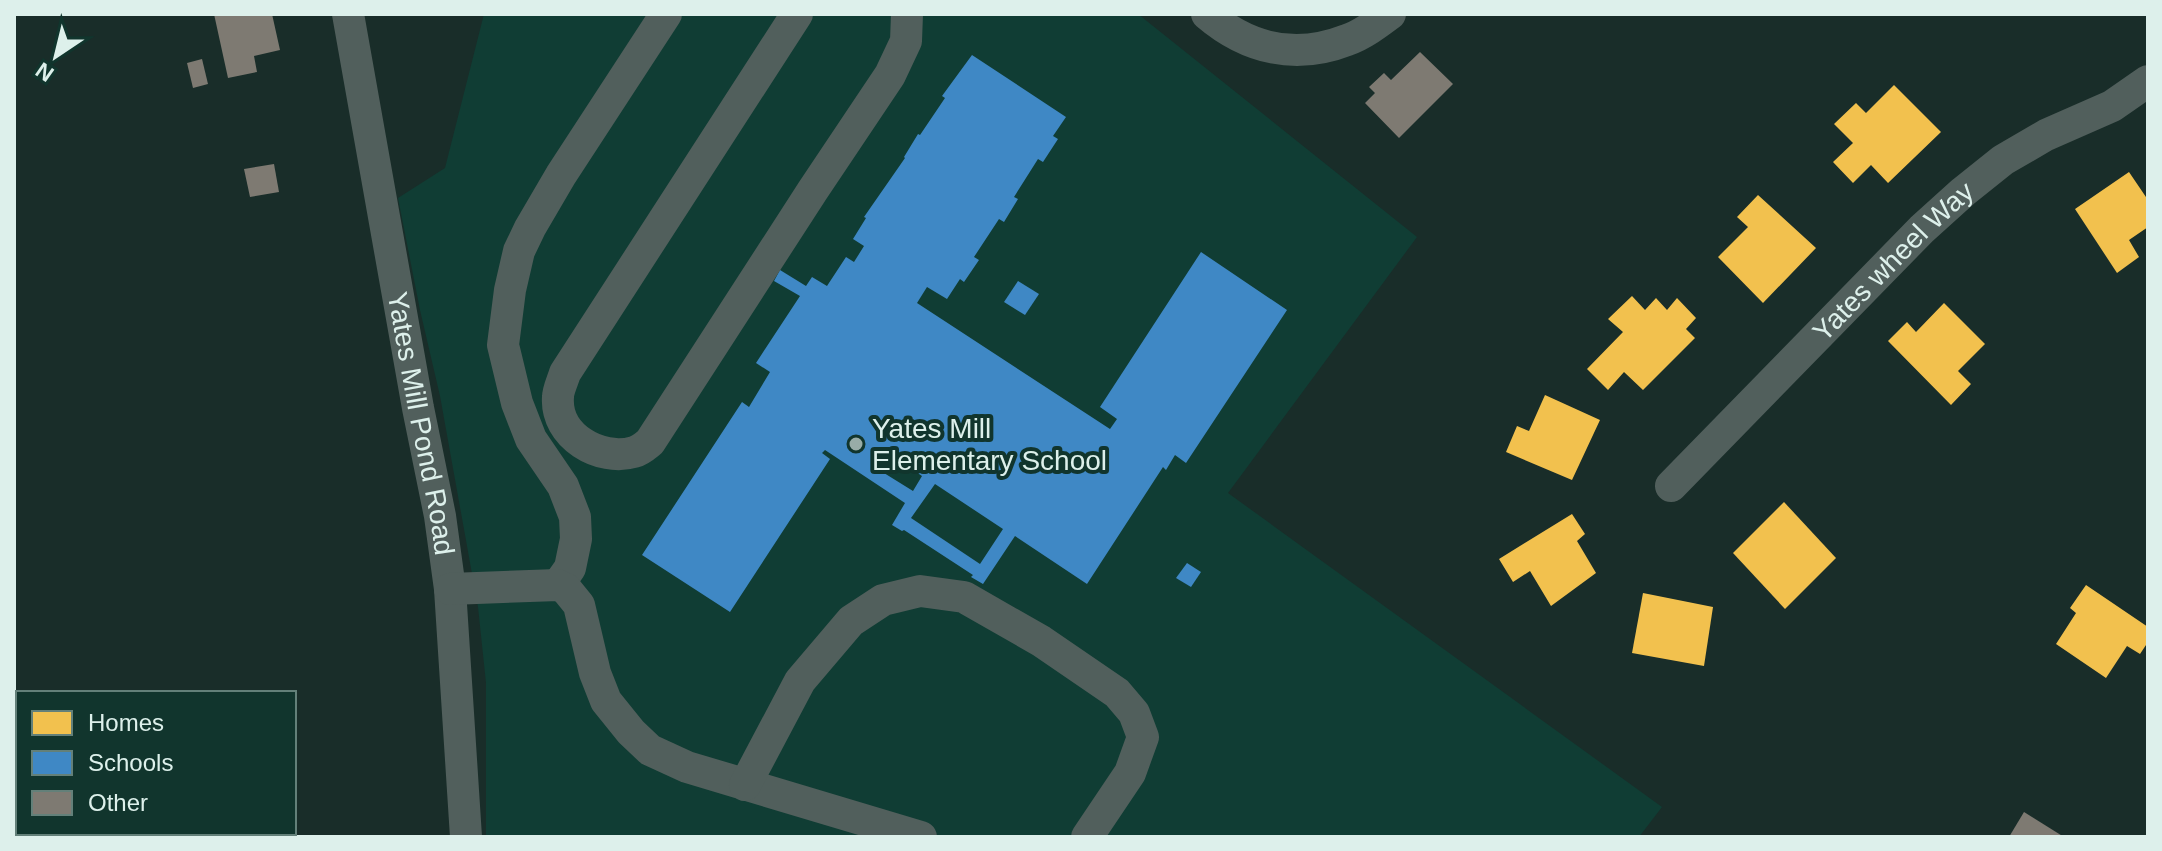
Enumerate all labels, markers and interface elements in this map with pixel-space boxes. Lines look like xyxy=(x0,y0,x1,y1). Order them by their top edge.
north arrow xyxy=(16,16,96,96)
text: N xyxy=(31,57,58,87)
street label: Yates wheel Way xyxy=(1807,175,1979,347)
street label: Yates Mill Pond Road xyxy=(382,289,460,557)
place label: Yates Mill Elementary School xyxy=(872,413,1107,476)
marker: Yates Mill Elementary School xyxy=(847,435,865,453)
legend xyxy=(16,691,296,835)
text: Homes xyxy=(88,709,164,736)
text: Schools xyxy=(88,749,173,776)
text: Other xyxy=(88,789,148,816)

